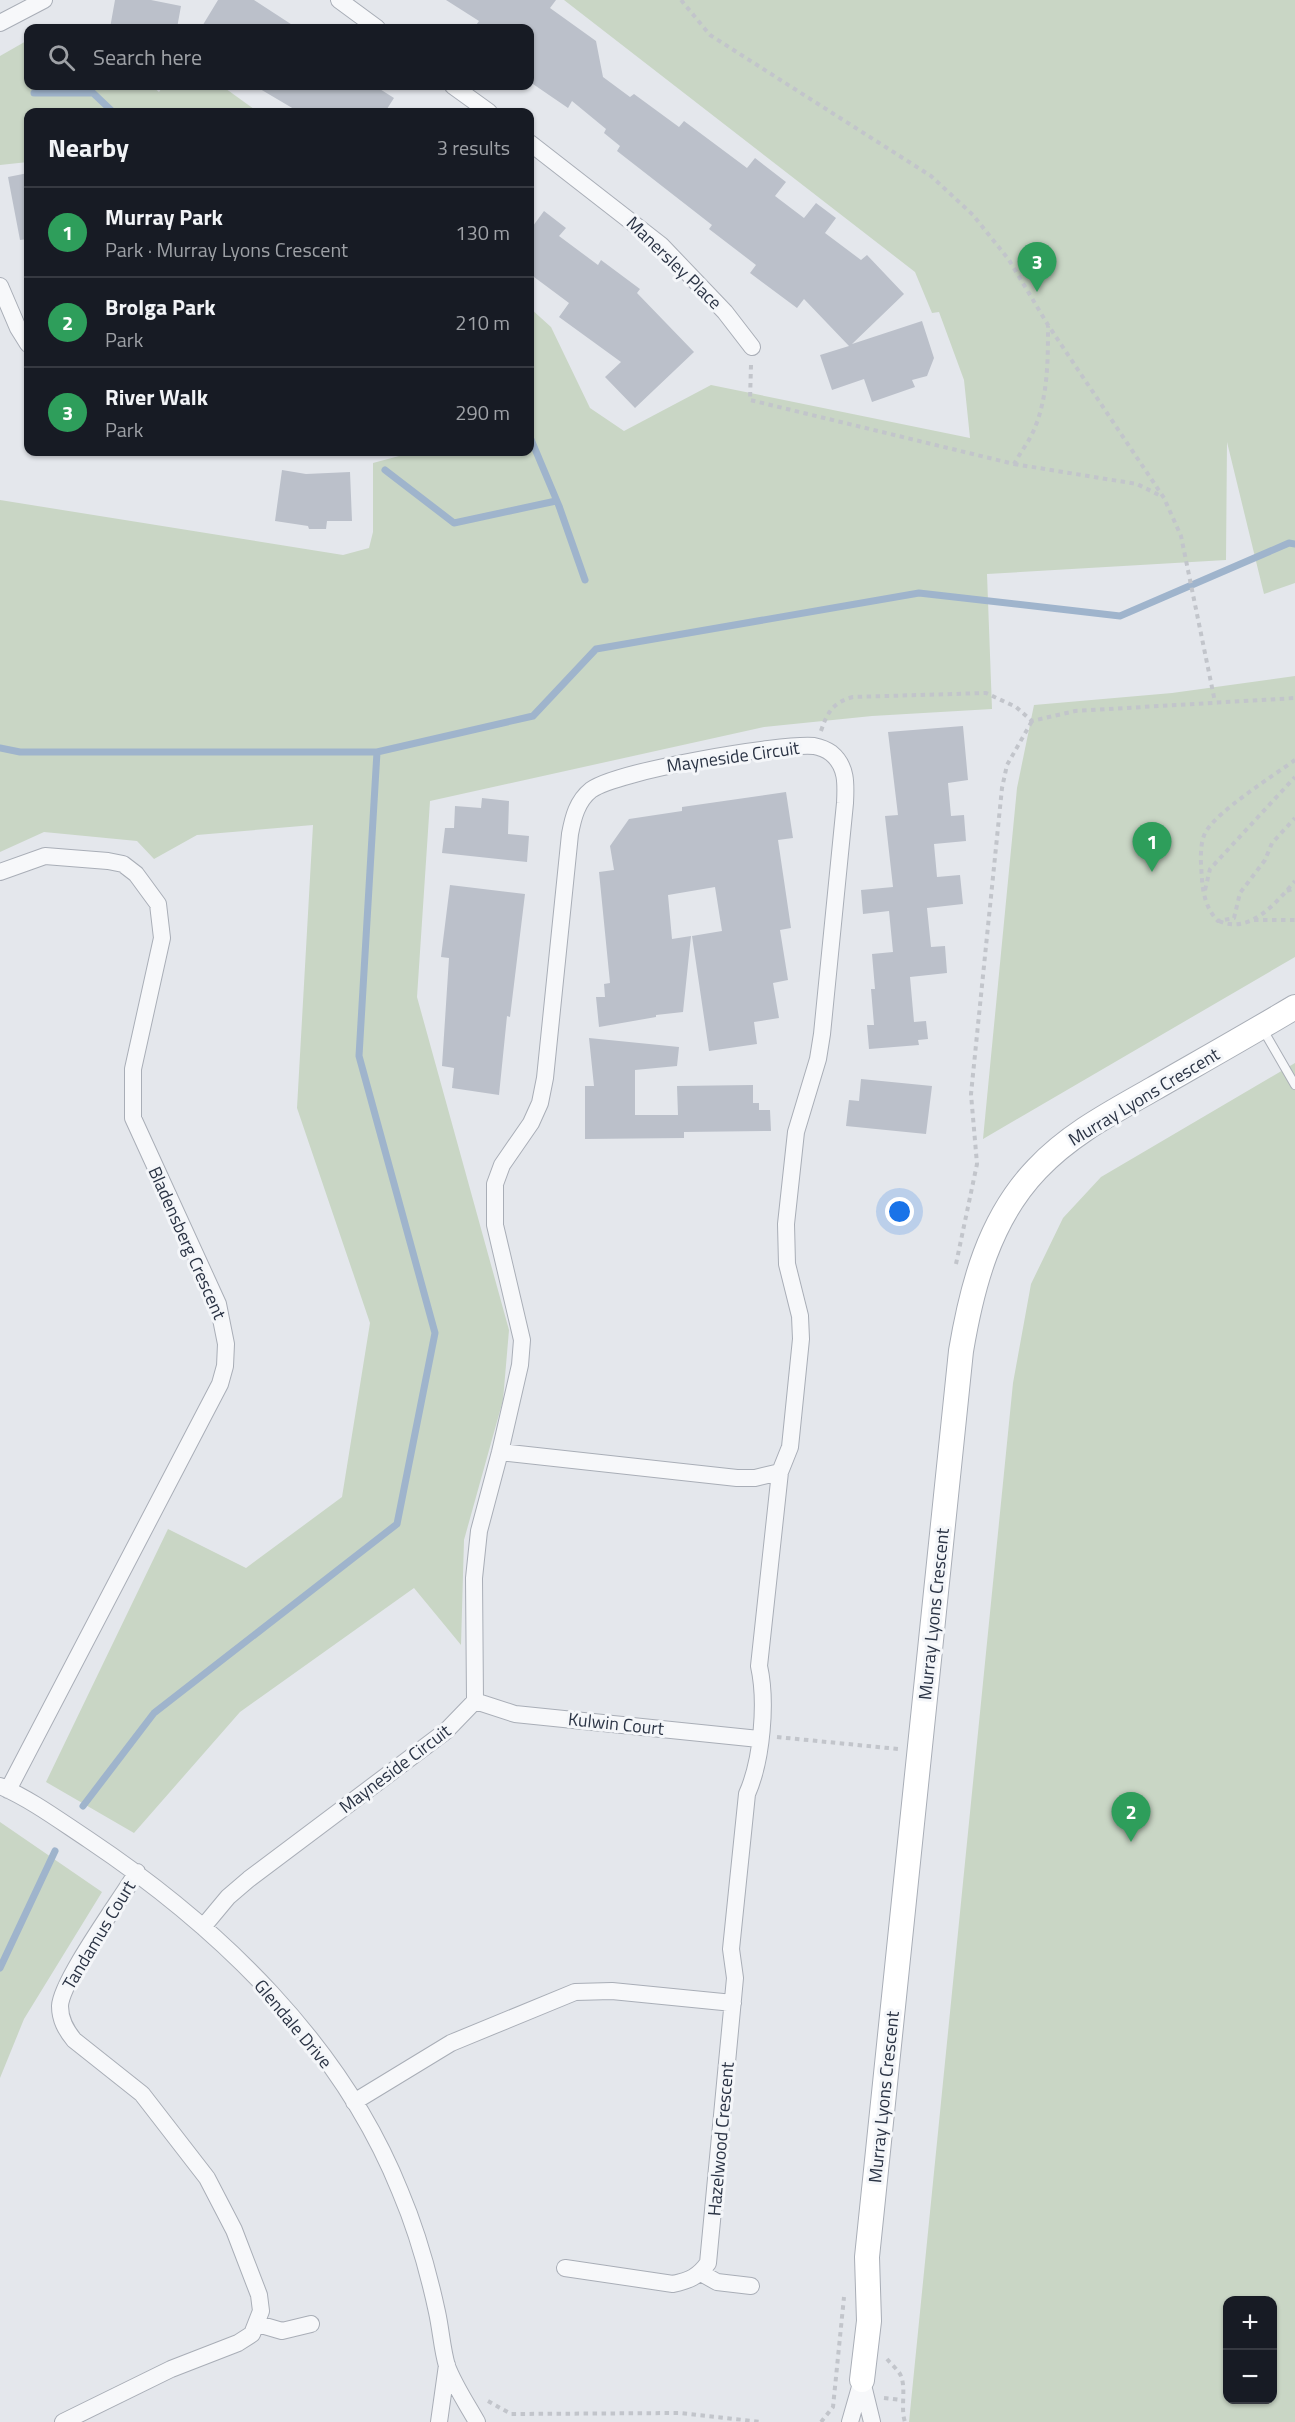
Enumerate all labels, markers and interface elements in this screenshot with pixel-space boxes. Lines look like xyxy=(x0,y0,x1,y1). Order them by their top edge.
search box xyxy=(24,24,534,90)
text: Search here xyxy=(93,40,202,74)
icon: search xyxy=(45,41,78,74)
text: Nearby xyxy=(48,128,129,167)
text: 3 results xyxy=(437,132,510,163)
text: Murray Park xyxy=(105,200,223,234)
street label: Manersley Place xyxy=(620,210,728,315)
text: 1 xyxy=(62,217,73,248)
text: 130 m xyxy=(455,217,510,248)
text: Park · Murray Lyons Crescent xyxy=(105,234,348,265)
pin: 3 xyxy=(1018,242,1056,292)
text: Brolga Park xyxy=(105,290,216,324)
text: 2 xyxy=(62,307,73,338)
text: 210 m xyxy=(455,307,510,338)
text: Park xyxy=(105,324,143,355)
text: River Walk xyxy=(105,380,208,414)
text: 3 xyxy=(62,397,73,428)
text: 290 m xyxy=(455,397,510,428)
text: Park xyxy=(105,414,143,445)
street label: Mayneside Circuit xyxy=(665,734,802,779)
pin: 1 xyxy=(1132,822,1172,872)
street label: Murray Lyons Crescent xyxy=(1063,1040,1225,1153)
street label: Bladensberg Crescent xyxy=(142,1162,234,1324)
your location xyxy=(885,1197,914,1226)
street label: Murray Lyons Crescent xyxy=(911,1526,956,1701)
street label: Kulwin Court xyxy=(567,1705,666,1742)
street label: Mayneside Circuit xyxy=(333,1717,457,1820)
pin: 2 xyxy=(1112,1792,1150,1842)
street label: Tandamus Court xyxy=(55,1874,142,1995)
street label: Glendale Drive xyxy=(248,1973,339,2074)
street label: Murray Lyons Crescent xyxy=(861,2009,906,2184)
street label: Hazelwood Crescent xyxy=(700,2060,741,2217)
map controls xyxy=(1223,2296,1277,2404)
button: + xyxy=(1223,2296,1277,2350)
button: − xyxy=(1223,2350,1277,2404)

